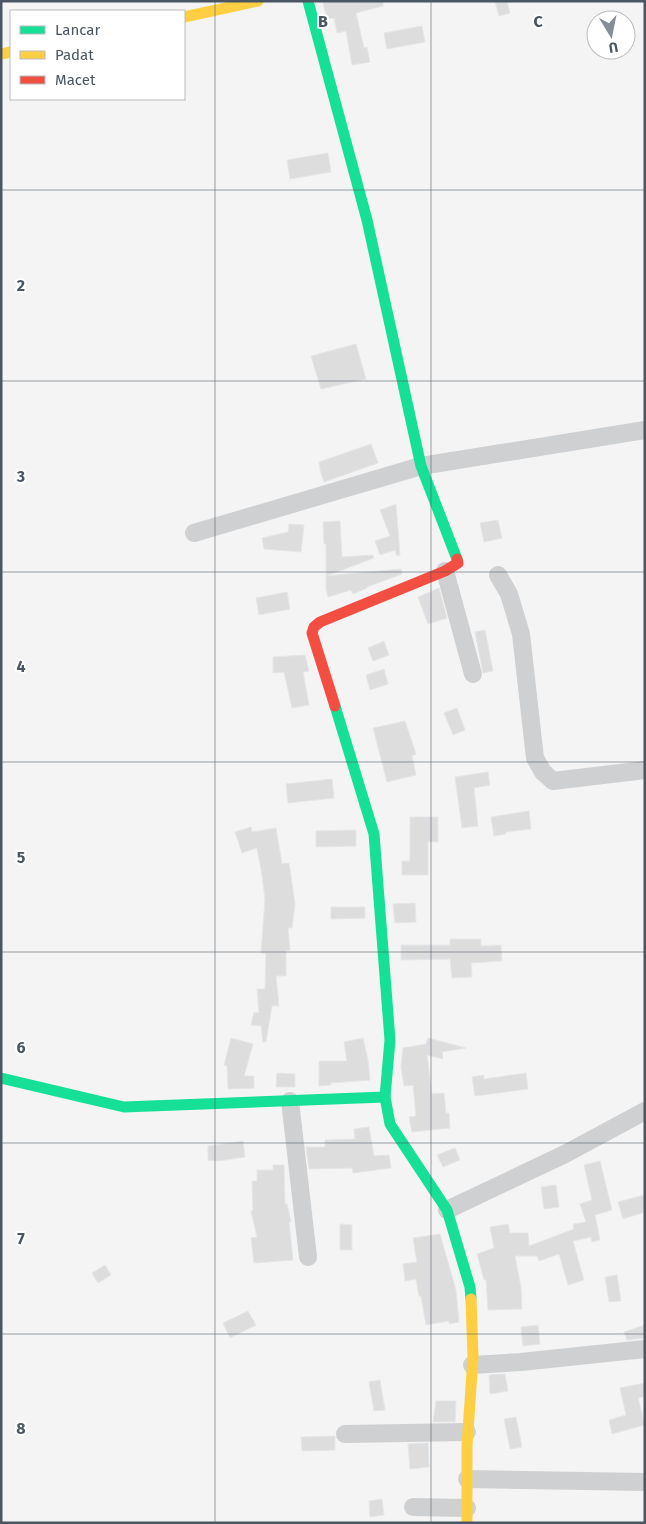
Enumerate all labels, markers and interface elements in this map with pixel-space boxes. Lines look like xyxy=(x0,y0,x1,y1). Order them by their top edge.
legend xyxy=(10,10,185,100)
north arrow xyxy=(586,10,636,60)
text: B xyxy=(318,12,328,31)
text: C xyxy=(533,12,543,31)
text: Lancar xyxy=(55,21,100,39)
text: U xyxy=(607,38,619,56)
text: Padat xyxy=(55,46,94,64)
text: Macet xyxy=(55,71,96,89)
text: 2 xyxy=(17,276,25,295)
text: 3 xyxy=(16,467,25,486)
text: 4 xyxy=(16,657,26,676)
text: 5 xyxy=(17,848,26,867)
text: 6 xyxy=(16,1038,26,1057)
text: 7 xyxy=(17,1229,25,1248)
text: 8 xyxy=(16,1419,26,1438)

